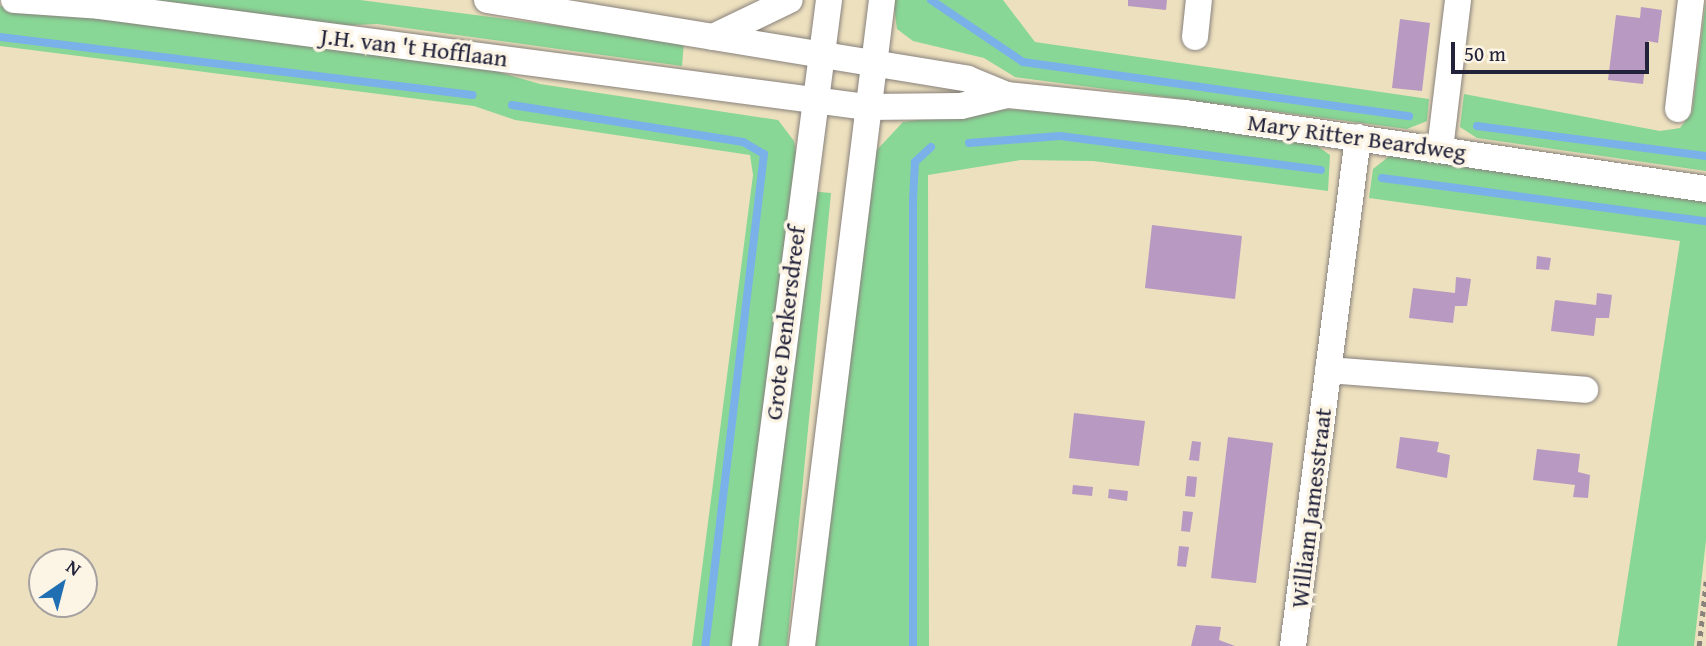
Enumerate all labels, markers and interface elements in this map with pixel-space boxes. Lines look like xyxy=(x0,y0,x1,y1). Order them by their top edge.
street label: J.H. van 't Hofflaan xyxy=(319,21,509,73)
scale bar xyxy=(1454,28,1652,72)
text: 50 m xyxy=(1464,38,1506,69)
street label: Mary Ritter Beardweg xyxy=(1246,107,1468,167)
street label: Grote Denkersdreef xyxy=(759,224,811,422)
street label: William Jamesstraat xyxy=(1284,406,1338,610)
north arrow xyxy=(28,548,98,618)
text: N xyxy=(61,552,87,583)

